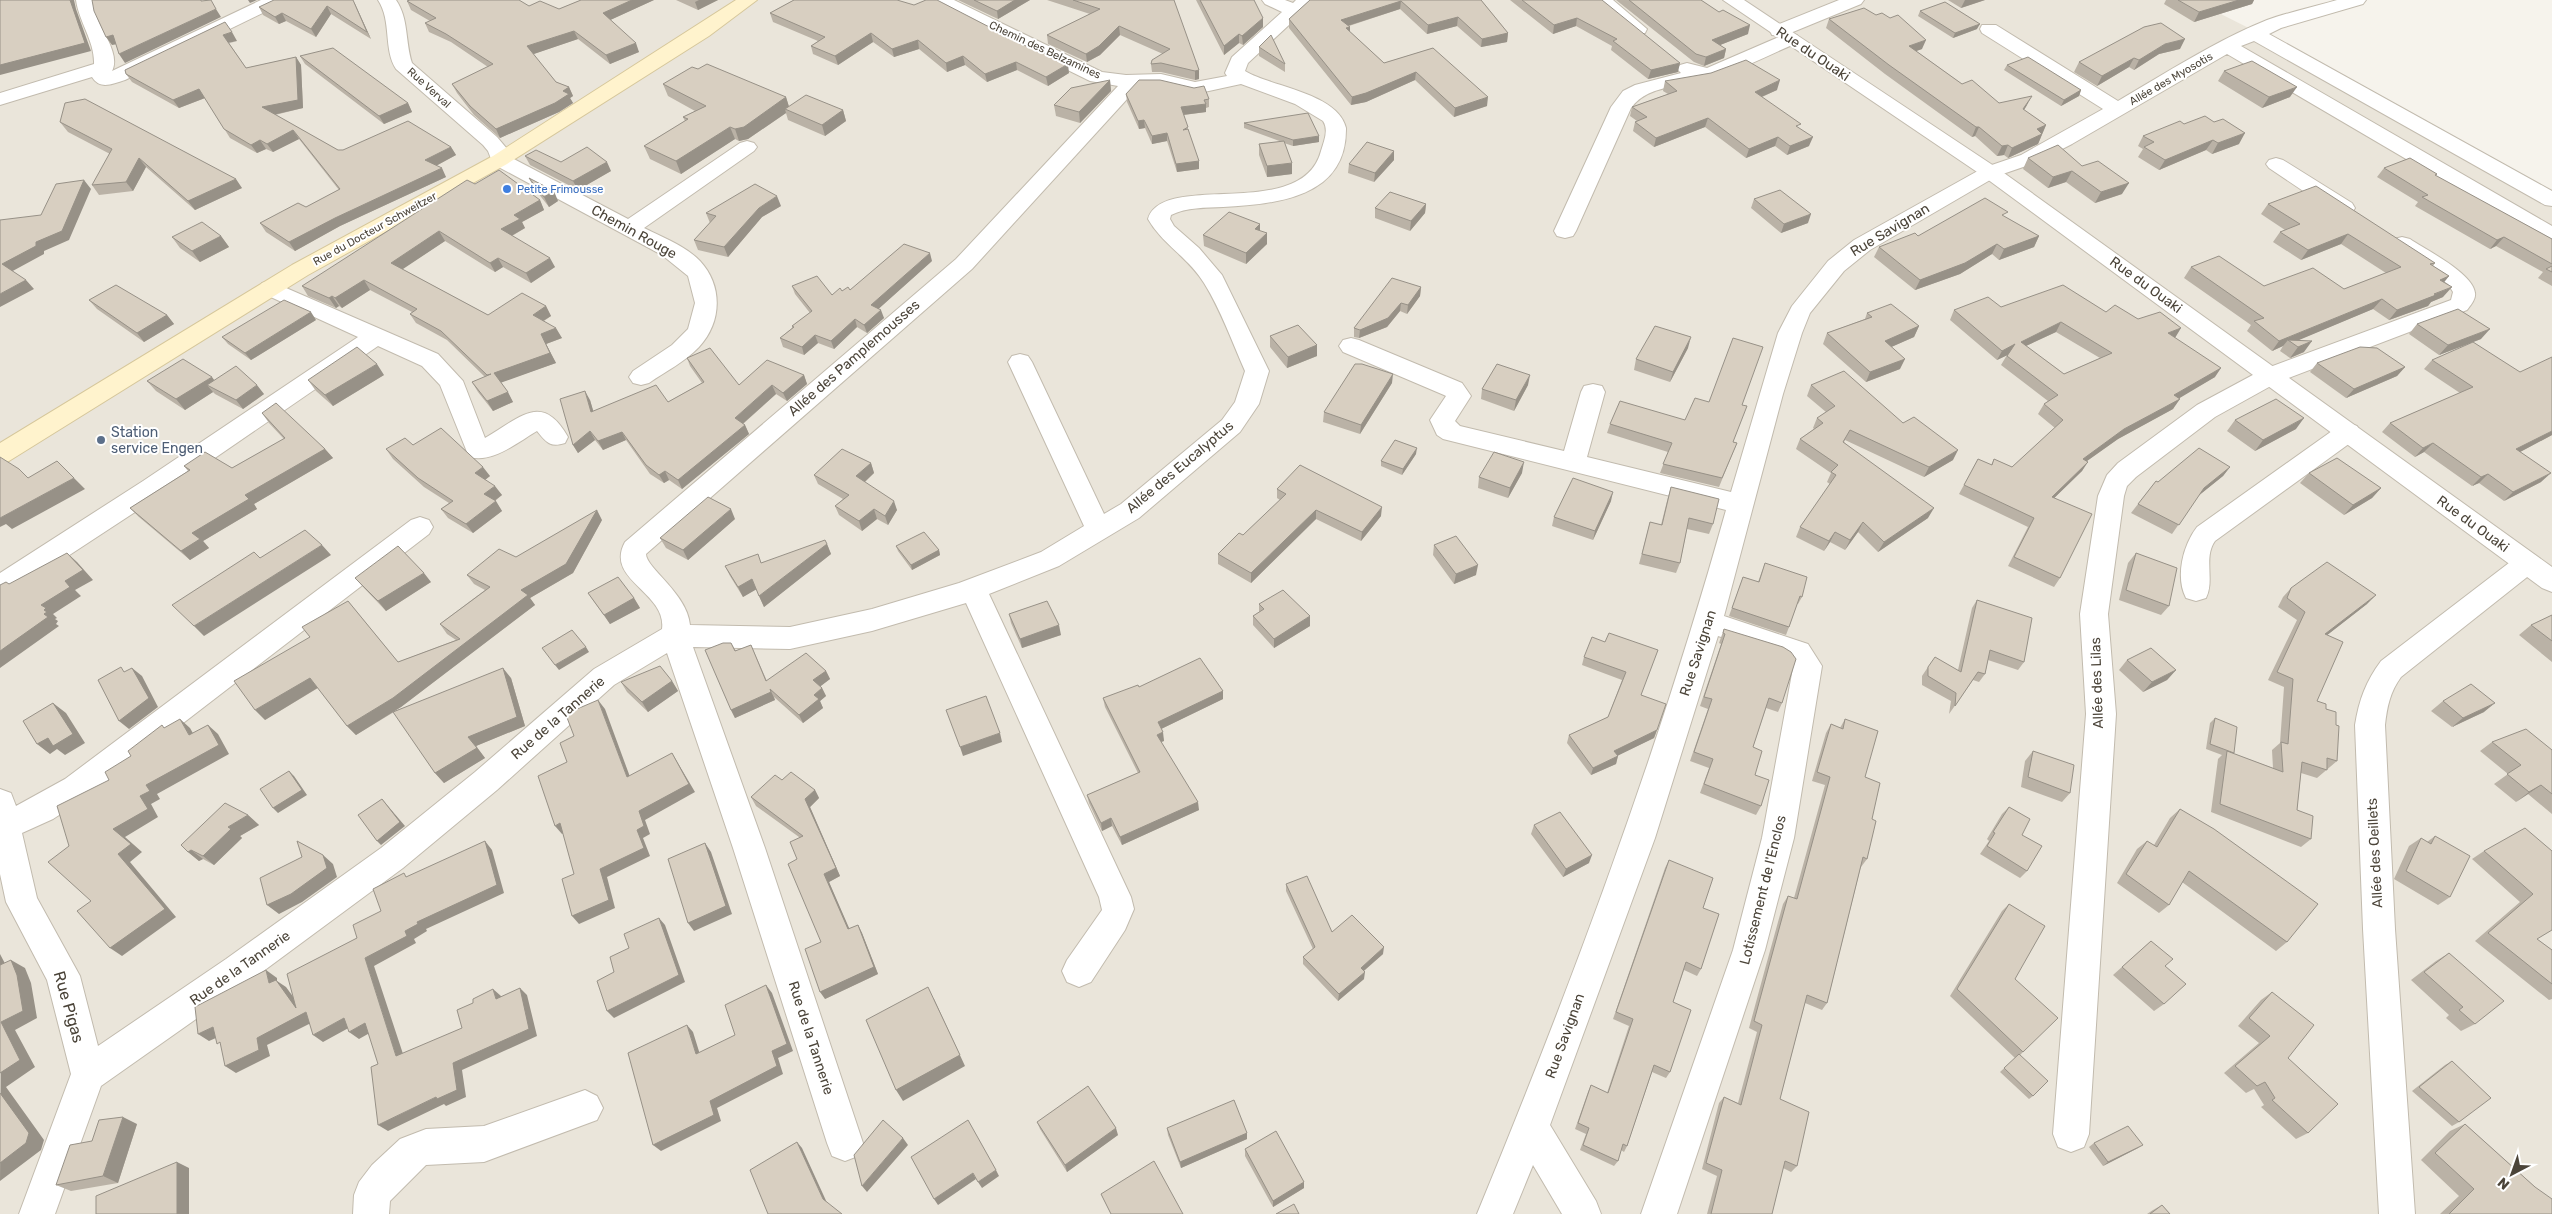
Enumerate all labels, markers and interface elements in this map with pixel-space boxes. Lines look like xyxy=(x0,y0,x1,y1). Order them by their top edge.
street label: Chemin des Belzamines xyxy=(987,18,1103,82)
street label: Rue du Ouaki xyxy=(1773,23,1853,85)
street label: Allée des Myosotis xyxy=(2127,50,2215,108)
street label: Rue Verval xyxy=(405,65,453,111)
marker: Petite Frimousse xyxy=(501,183,513,195)
place label: Petite Frimousse xyxy=(517,183,603,196)
street label: Rue du Docteur Schweitzer xyxy=(311,189,440,268)
street label: Rue Savignan xyxy=(1847,200,1933,260)
street label: Chemin Rouge xyxy=(588,201,680,263)
street label: Rue du Ouaki xyxy=(2106,253,2186,317)
street label: Allée des Pamplemousses xyxy=(785,296,923,420)
street label: Allée des Eucalyptus xyxy=(1123,417,1237,517)
place label: Station service Engen xyxy=(111,424,203,457)
marker: Station service Engen xyxy=(95,434,107,446)
street label: Rue du Ouaki xyxy=(2433,492,2513,556)
street label: Rue Savignan xyxy=(1676,608,1720,698)
street label: Allée des Lilas xyxy=(2087,637,2107,729)
street label: Rue de la Tannerie xyxy=(508,673,608,763)
street label: Allée des Oeillets xyxy=(2364,798,2386,908)
street label: Lotissement de l'Enclos xyxy=(1736,813,1790,967)
street label: Rue de la Tannerie xyxy=(187,927,294,1009)
street label: Rue Pigas xyxy=(50,969,88,1045)
street label: Rue de la Tannerie xyxy=(785,979,837,1097)
street label: Rue Savignan xyxy=(1542,991,1588,1081)
north arrow xyxy=(2487,1149,2537,1199)
text: N xyxy=(2494,1174,2513,1193)

